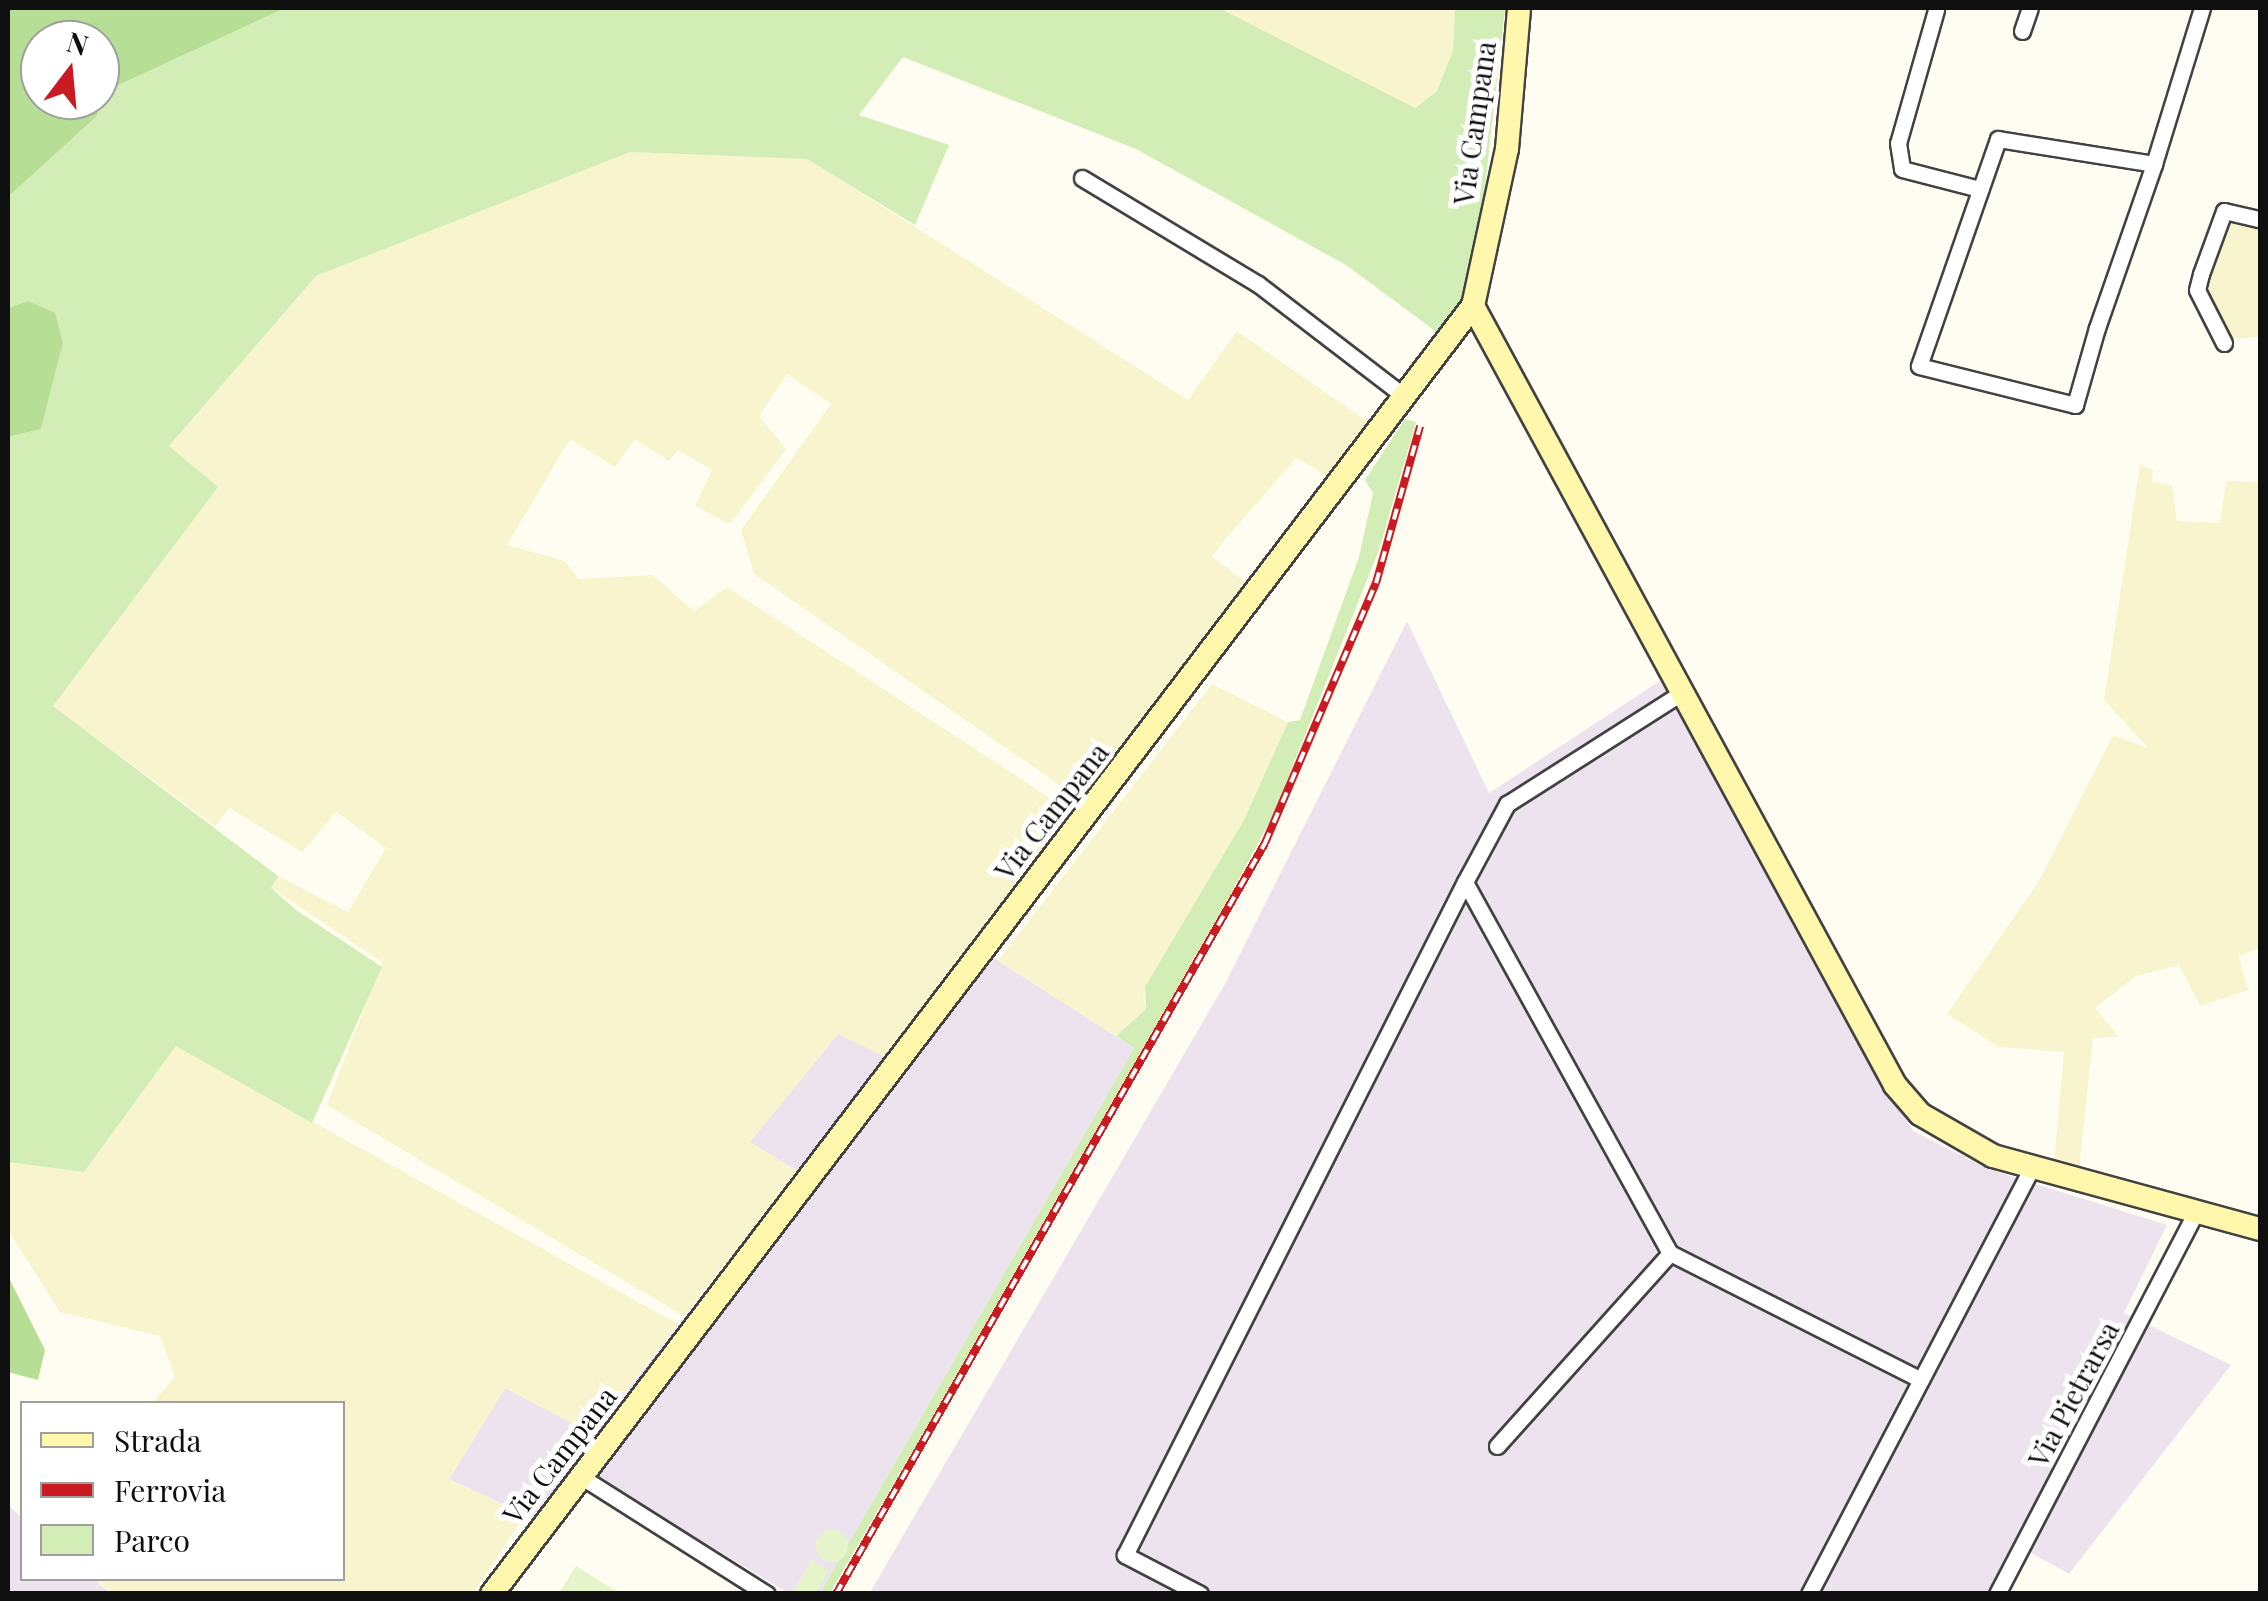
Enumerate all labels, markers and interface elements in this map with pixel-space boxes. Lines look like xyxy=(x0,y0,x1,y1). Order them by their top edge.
north arrow xyxy=(20,20,120,120)
text: N xyxy=(63,22,93,63)
street label: Via Campana xyxy=(1446,39,1502,207)
street label: Via Campana xyxy=(987,736,1115,886)
street label: Via Pietrarsa xyxy=(2021,1315,2125,1473)
street label: Via Campana xyxy=(495,1380,623,1530)
legend xyxy=(20,1401,345,1581)
text: Strada xyxy=(114,1420,201,1460)
text: Ferrovia xyxy=(114,1470,226,1510)
text: Parco xyxy=(114,1520,190,1560)

